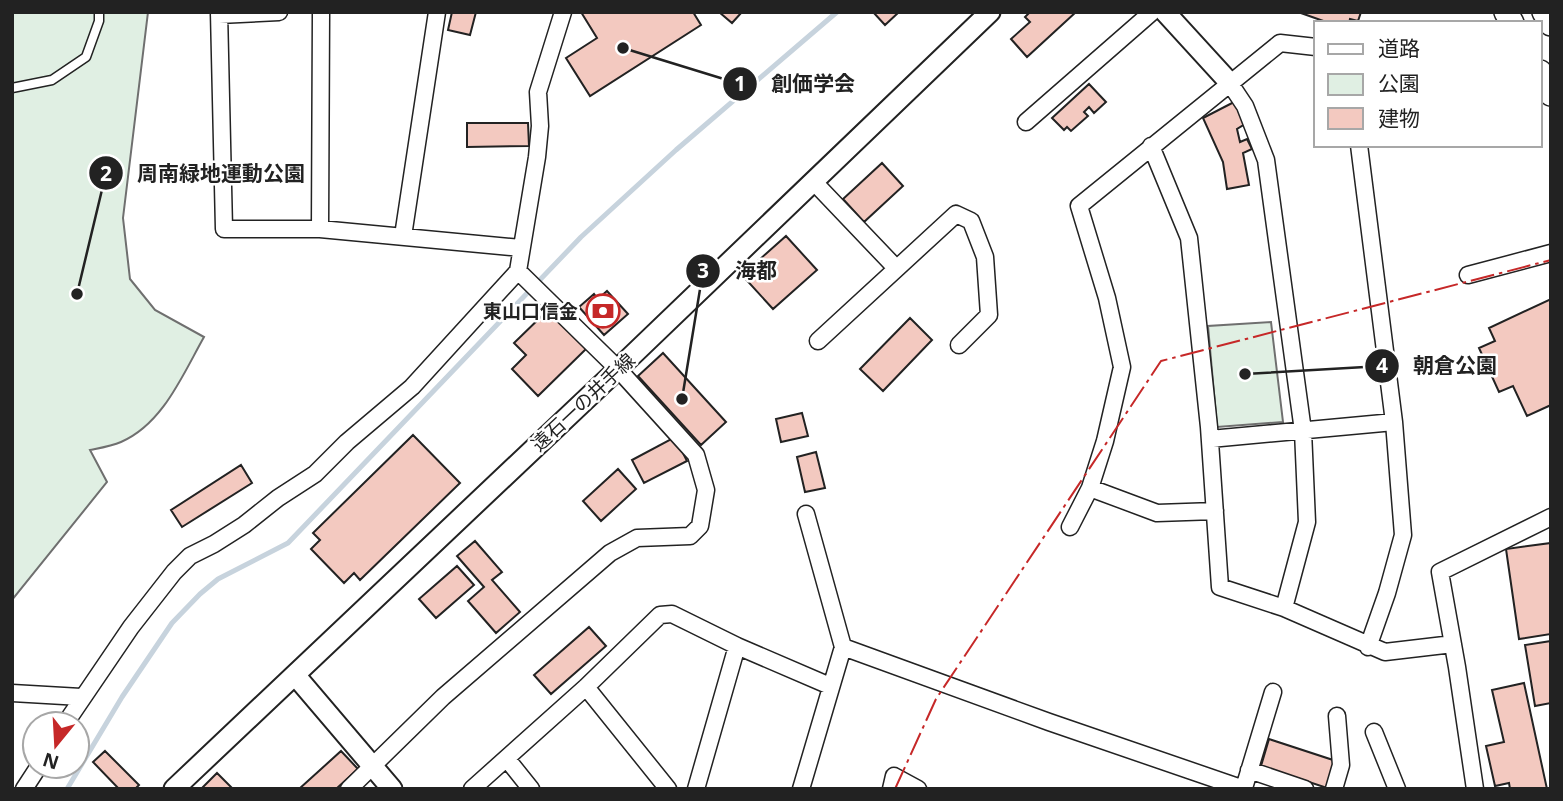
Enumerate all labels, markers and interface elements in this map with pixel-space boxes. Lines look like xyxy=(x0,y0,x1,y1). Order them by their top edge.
legend xyxy=(1314,21,1542,147)
text: 道路 xyxy=(1378,34,1420,62)
callout: 創価学会 xyxy=(722,63,869,105)
text: 1 xyxy=(734,69,746,97)
text: 創価学会 xyxy=(771,69,855,97)
text: 公園 xyxy=(1378,69,1420,97)
text: 建物 xyxy=(1378,104,1420,132)
callout: 周南緑地運動公園 xyxy=(88,152,319,194)
text: 2 xyxy=(100,159,112,187)
text: 周南緑地運動公園 xyxy=(137,159,305,187)
callout: 海都 xyxy=(686,250,791,292)
text: 3 xyxy=(697,256,709,284)
text: 海都 xyxy=(735,256,777,284)
bank icon: 東山口信金 xyxy=(584,292,622,330)
place label: 東山口信金 xyxy=(483,298,578,324)
callout: 朝倉公園 xyxy=(1364,345,1511,387)
street label: 遠石一の井手線 xyxy=(525,347,641,457)
text: 4 xyxy=(1376,351,1388,379)
text: 朝倉公園 xyxy=(1413,351,1497,379)
north arrow xyxy=(21,710,91,780)
text: N xyxy=(39,746,62,776)

